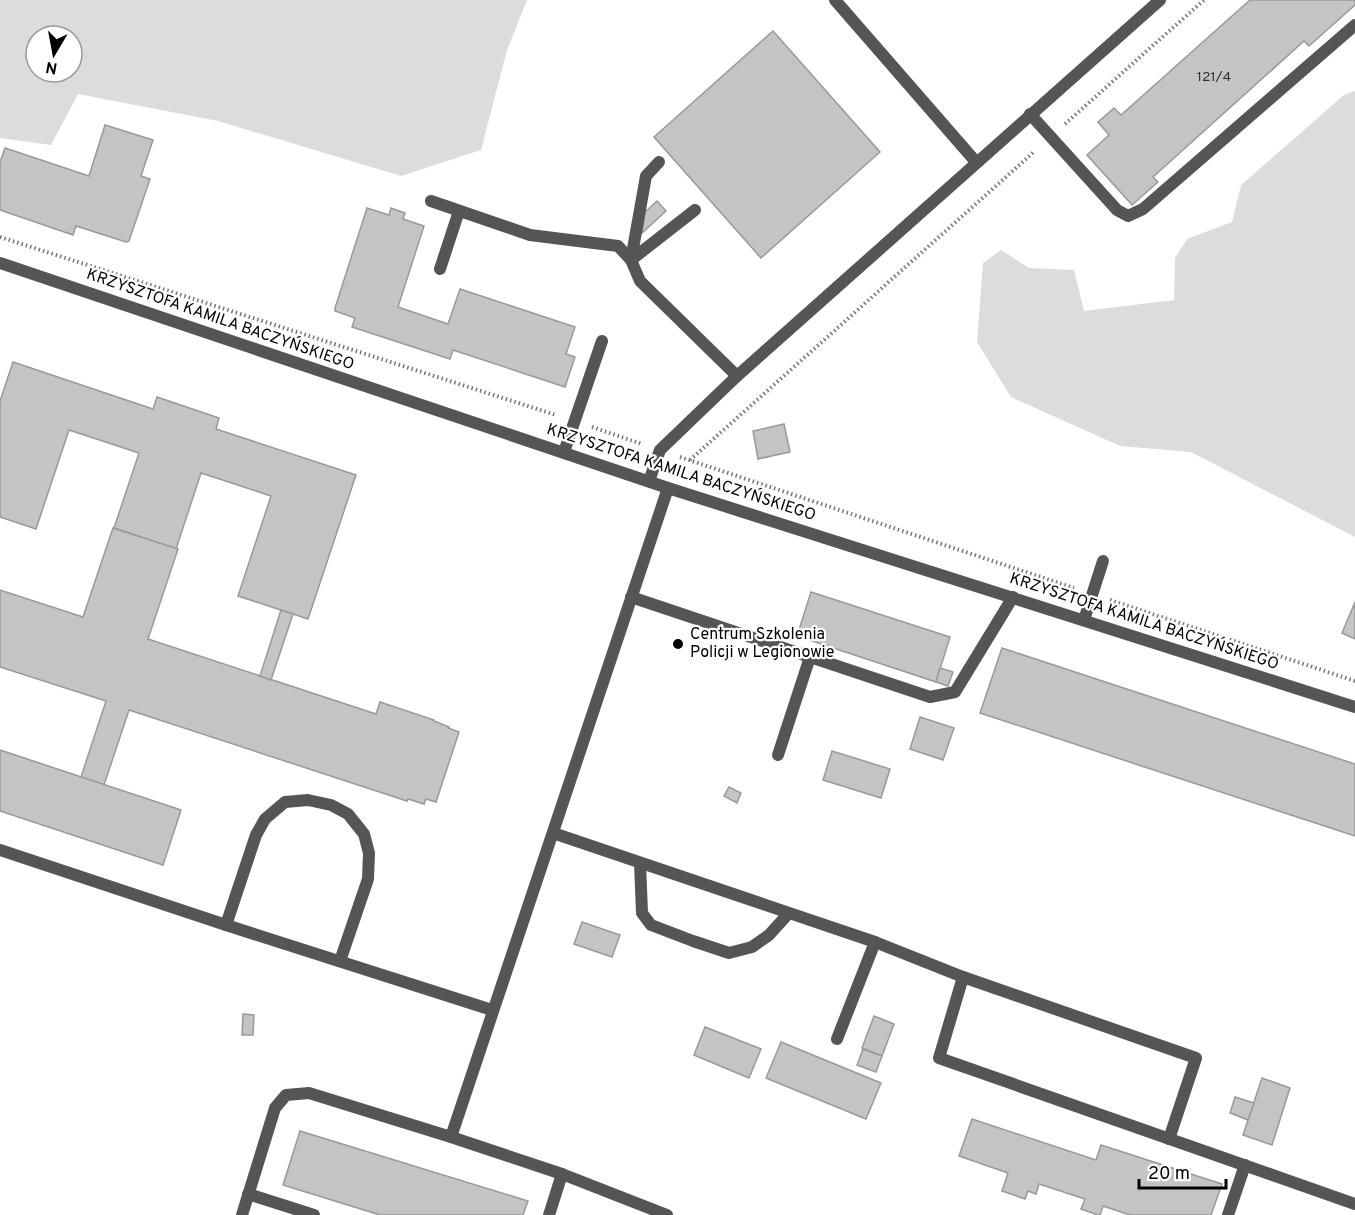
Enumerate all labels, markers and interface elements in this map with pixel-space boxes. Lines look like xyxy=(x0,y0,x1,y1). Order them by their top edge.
north arrow xyxy=(24,24,84,84)
text: N xyxy=(44,56,59,78)
house number: 121/4 xyxy=(1197,69,1231,86)
street label: KRZYSZTOFA KAMILA BACZYŃSKIEGO xyxy=(83,263,357,375)
street label: KRZYSZTOFA KAMILA BACZYŃSKIEGO xyxy=(544,418,819,526)
street label: KRZYSZTOFA KAMILA BACZYŃSKIEGO xyxy=(1007,567,1282,675)
place label: Centrum Szkolenia Policji w Legionowie xyxy=(690,625,834,663)
marker: Centrum Szkolenia Policji w Legionowie xyxy=(671,637,685,651)
scale bar xyxy=(1139,1152,1226,1190)
text: 20 m xyxy=(1148,1163,1190,1186)

